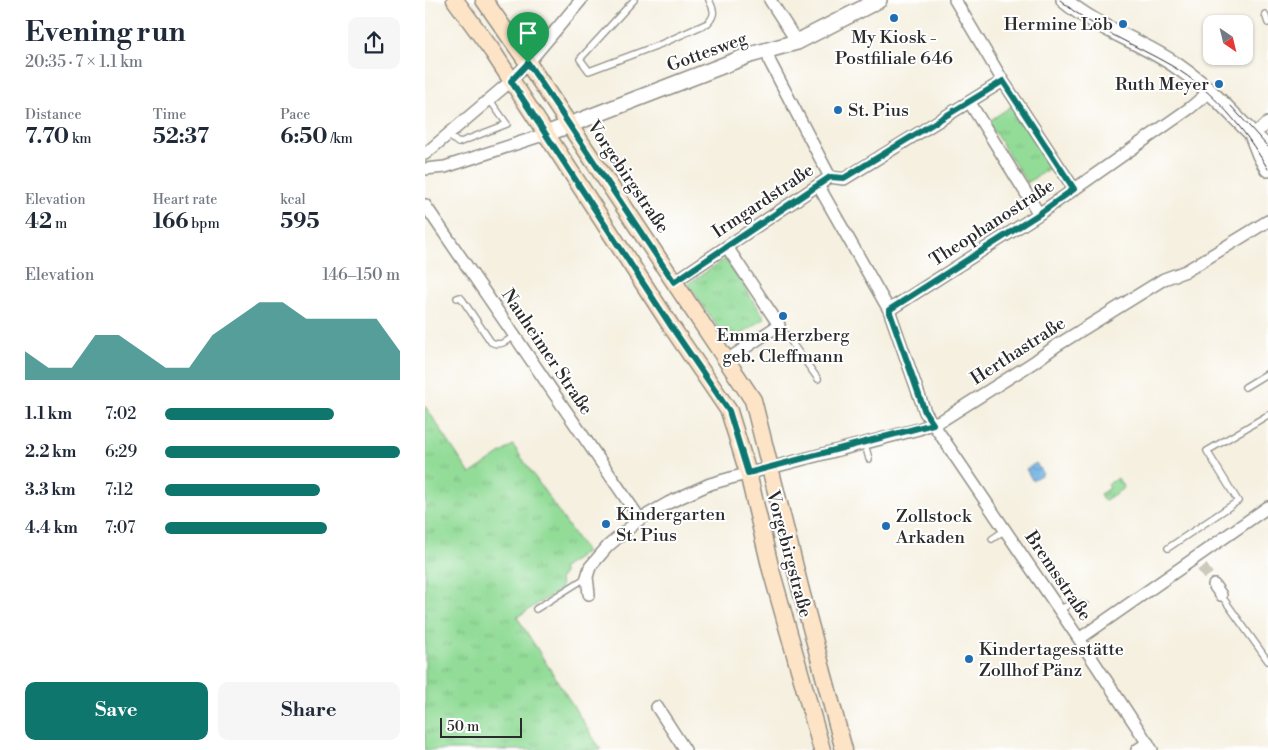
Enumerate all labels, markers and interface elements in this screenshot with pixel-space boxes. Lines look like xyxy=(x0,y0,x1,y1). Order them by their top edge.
pin xyxy=(507,12,549,63)
marker: My Kiosk - Postfiliale 646 xyxy=(888,12,900,24)
place label: Hermine Löb xyxy=(1004,13,1113,36)
text: Evening run xyxy=(25,15,186,50)
north arrow xyxy=(1203,15,1253,65)
map controls xyxy=(1203,15,1253,65)
button: share xyxy=(348,17,400,69)
marker: Hermine Löb xyxy=(1117,18,1129,30)
icon: arrive xyxy=(514,19,542,47)
place label: My Kiosk - Postfiliale 646 xyxy=(835,26,953,70)
street label: Gottesweg xyxy=(664,27,751,77)
text: 20:35 · 7 × 1.1 km xyxy=(25,52,143,72)
place label: Ruth Meyer xyxy=(1115,73,1209,96)
marker: Ruth Meyer xyxy=(1213,78,1225,90)
place label: St. Pius xyxy=(848,99,909,122)
marker: St. Pius xyxy=(832,104,844,116)
text: Distance xyxy=(25,106,82,124)
text: Time xyxy=(153,106,186,124)
text: Pace xyxy=(280,106,310,124)
street label: Vorgebirgstraße xyxy=(581,116,674,238)
text: 7.70 xyxy=(25,124,69,150)
text: 52:37 xyxy=(153,124,209,150)
text: 6:50 xyxy=(280,124,328,150)
text: km xyxy=(69,130,92,148)
text: /km xyxy=(328,130,353,148)
street label: Irmgardstraße xyxy=(708,159,818,243)
street label: Theophanostraße xyxy=(925,174,1059,272)
text: Elevation xyxy=(25,191,86,209)
text: Heart rate xyxy=(153,191,217,209)
text: kcal xyxy=(280,191,306,209)
text: 42 xyxy=(25,209,52,235)
text: 166 xyxy=(153,209,188,235)
text: 595 xyxy=(280,209,320,235)
text: m xyxy=(52,215,67,233)
text: bpm xyxy=(188,215,220,233)
text: Elevation xyxy=(25,265,94,285)
text: 146–150 m xyxy=(322,265,400,285)
street label: Nauheimer Straße xyxy=(496,285,598,419)
marker: Emma Herzberg geb. Cleffmann xyxy=(777,310,789,322)
street label: Herthastraße xyxy=(966,312,1070,390)
place label: Emma Herzberg geb. Cleffmann xyxy=(716,324,850,368)
text: 1.1 km xyxy=(25,404,72,424)
text: 7:02 xyxy=(105,404,136,424)
text: 2.2 km xyxy=(25,442,76,462)
text: 6:29 xyxy=(105,442,137,462)
text: 3.3 km xyxy=(25,480,76,500)
text: 7:12 xyxy=(105,480,133,500)
street label: Vorgebirgstraße xyxy=(761,487,817,620)
place label: Kindergarten St. Pius xyxy=(616,503,726,547)
place label: Zollstock Arkaden xyxy=(895,505,973,549)
text: 4.4 km xyxy=(25,518,78,538)
text: 7:07 xyxy=(105,518,135,538)
marker: Kindergarten St. Pius xyxy=(600,518,612,530)
marker: Zollstock Arkaden xyxy=(880,520,892,532)
street label: Bremsstraße xyxy=(1019,526,1096,625)
place label: Kindertagesstätte Zollhof Pänz xyxy=(979,638,1124,682)
marker: Kindertagesstätte Zollhof Pänz xyxy=(963,653,975,665)
button: Save xyxy=(25,682,208,740)
button: Share xyxy=(218,682,400,740)
scale bar xyxy=(440,715,523,738)
text: 50 m xyxy=(447,718,479,736)

